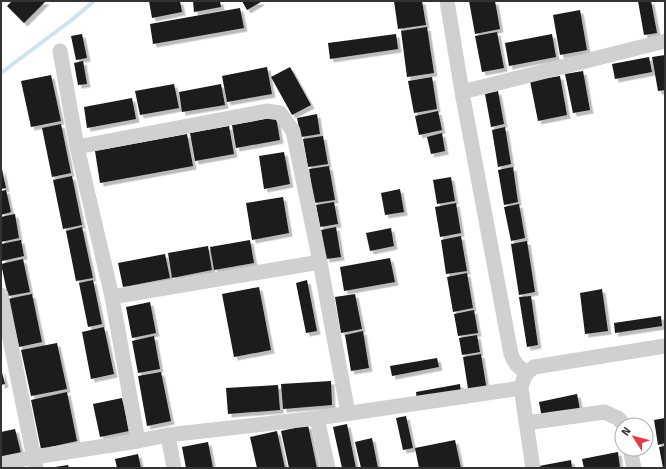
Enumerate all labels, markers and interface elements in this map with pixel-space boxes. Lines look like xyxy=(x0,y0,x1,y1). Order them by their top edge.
north arrow xyxy=(614,417,654,457)
text: N xyxy=(619,425,634,438)

